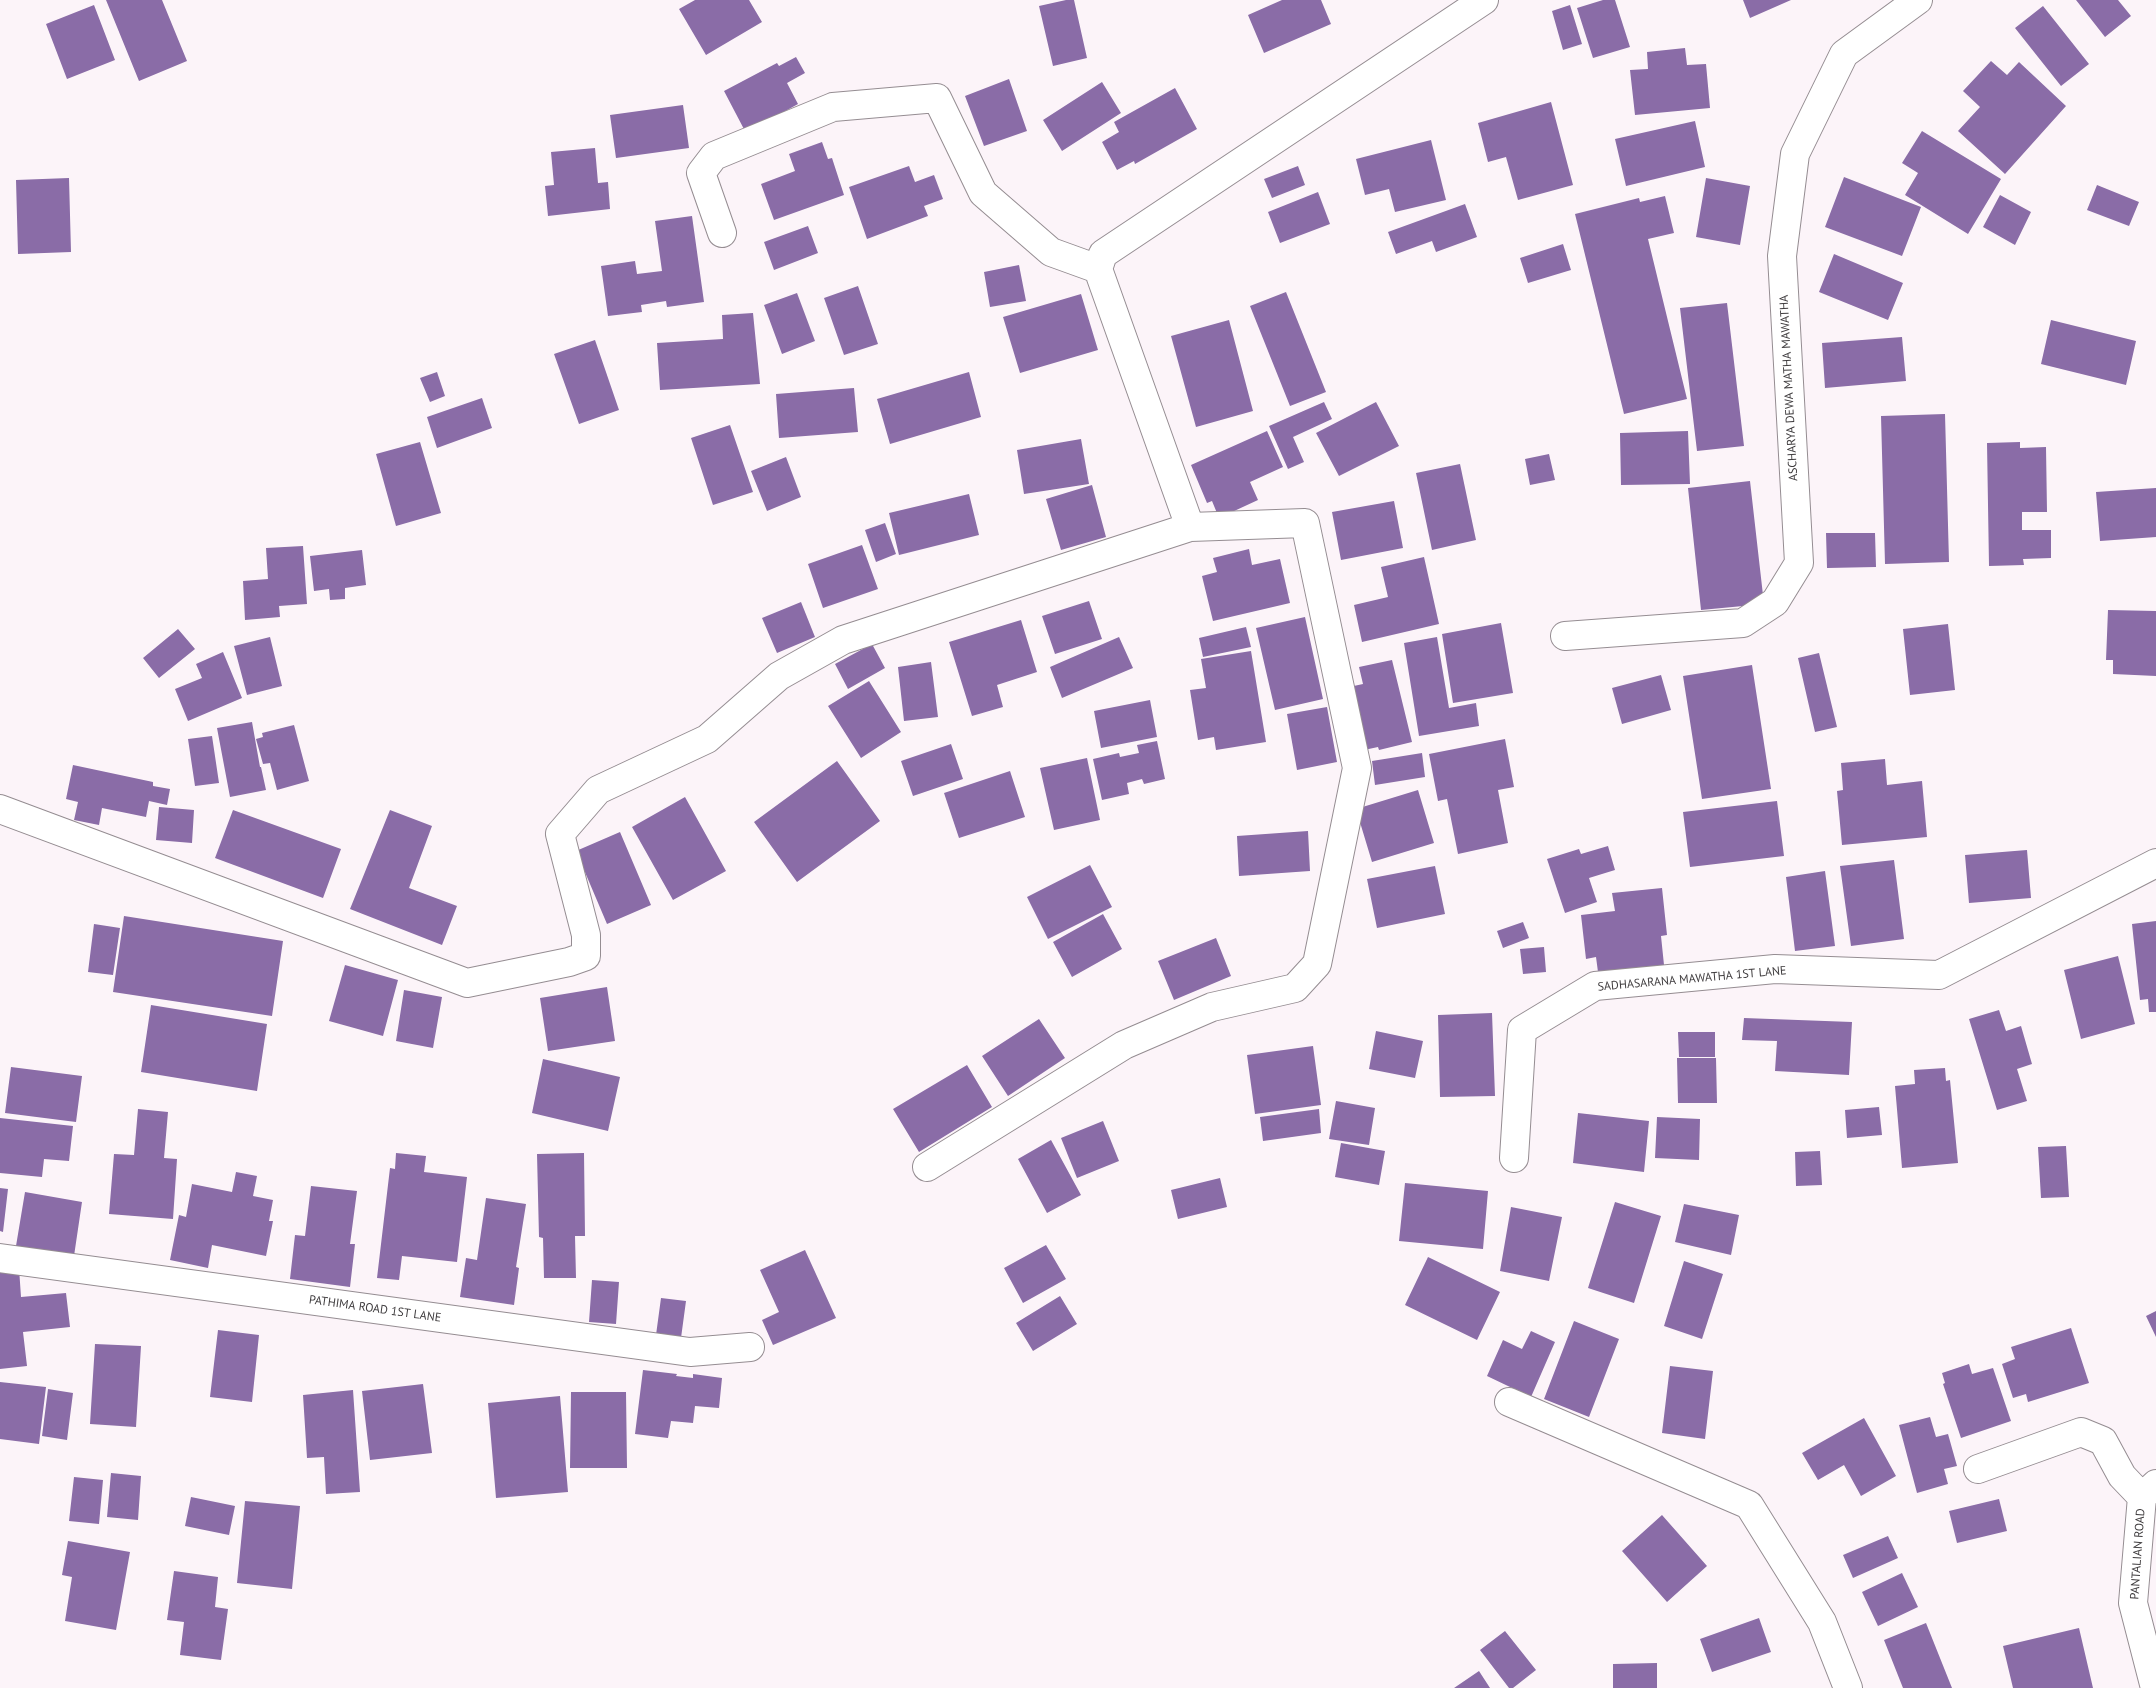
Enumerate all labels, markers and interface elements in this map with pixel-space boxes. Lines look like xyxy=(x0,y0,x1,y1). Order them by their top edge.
street label: ASCHARYA DEWA MATHA MAWATHA xyxy=(1777,295,1801,481)
street label: SADHASARANA MAWATHA 1ST LANE xyxy=(1597,964,1787,994)
street label: PATHIMA ROAD 1ST LANE xyxy=(308,1293,442,1325)
street label: PANTALIAN ROAD xyxy=(2128,1508,2148,1600)

